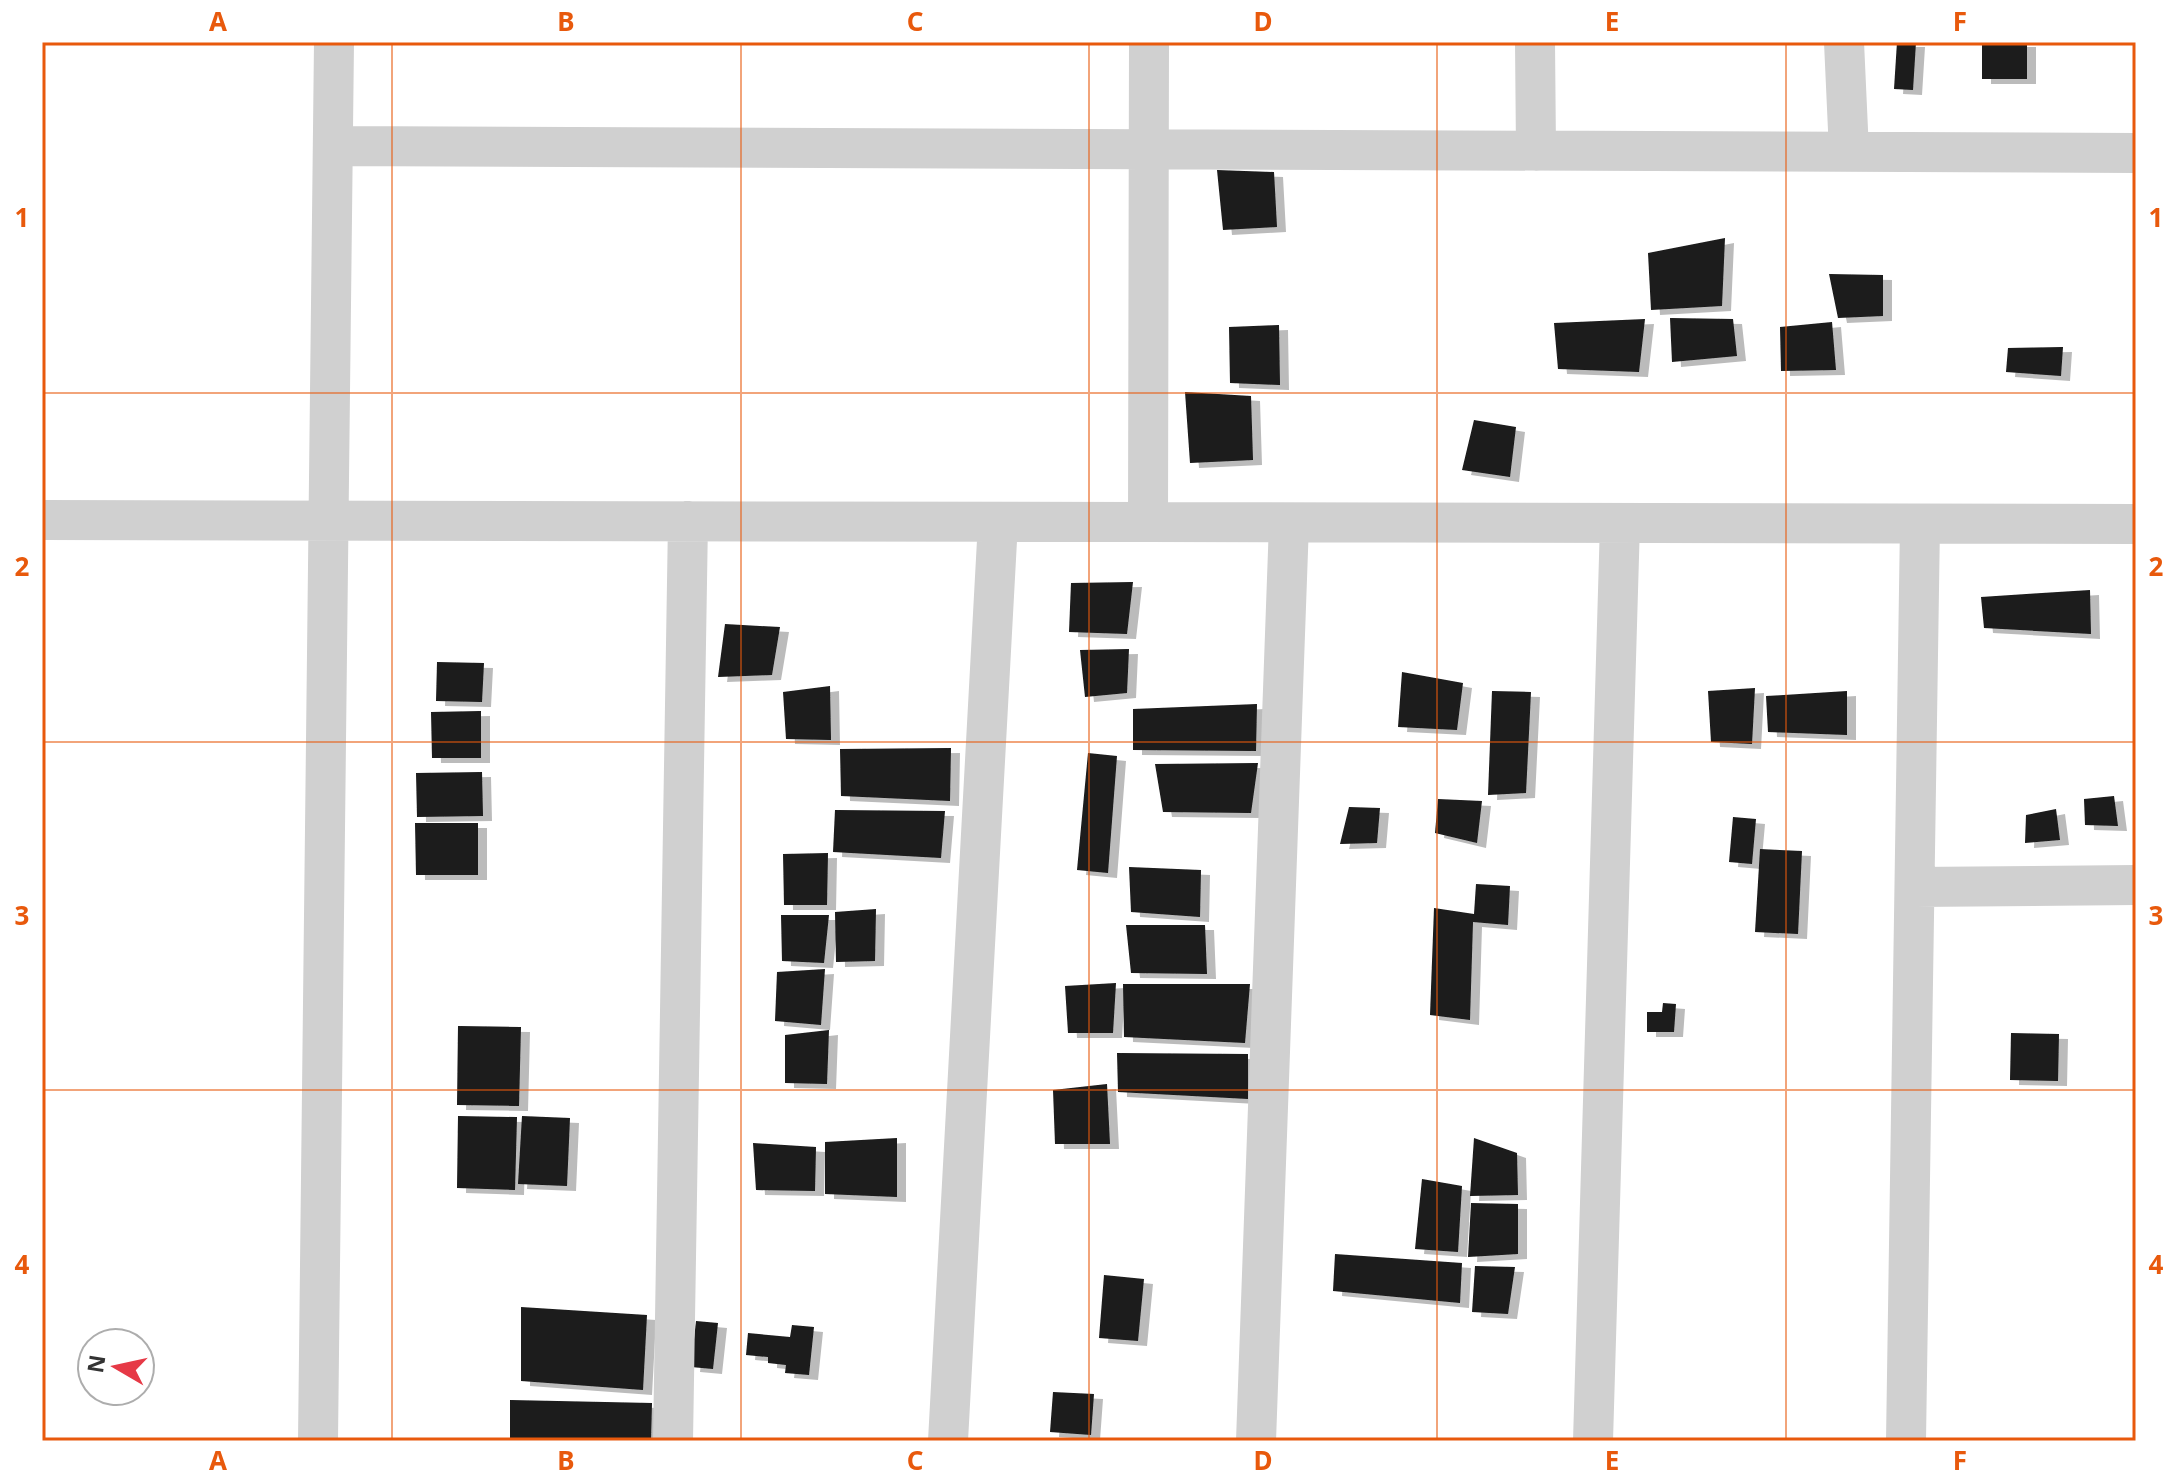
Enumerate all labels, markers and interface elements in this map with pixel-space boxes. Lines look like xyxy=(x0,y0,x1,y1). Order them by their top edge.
text: A xyxy=(209,3,227,39)
text: B xyxy=(557,3,575,39)
text: C xyxy=(907,3,923,39)
text: D xyxy=(1253,3,1273,39)
text: E xyxy=(1605,3,1619,39)
text: F xyxy=(1953,3,1967,39)
text: 1 xyxy=(15,199,29,235)
text: 1 xyxy=(2149,199,2163,235)
text: 2 xyxy=(15,548,30,584)
text: 2 xyxy=(2149,548,2164,584)
text: 3 xyxy=(15,897,29,933)
text: 3 xyxy=(2149,897,2163,933)
text: 4 xyxy=(15,1246,30,1282)
text: 4 xyxy=(2149,1246,2164,1282)
north arrow xyxy=(76,1327,156,1407)
text: N xyxy=(79,1353,111,1375)
text: A xyxy=(209,1442,227,1478)
text: B xyxy=(557,1442,575,1478)
text: C xyxy=(907,1442,923,1478)
text: D xyxy=(1253,1442,1273,1478)
text: E xyxy=(1605,1442,1619,1478)
text: F xyxy=(1953,1442,1967,1478)

